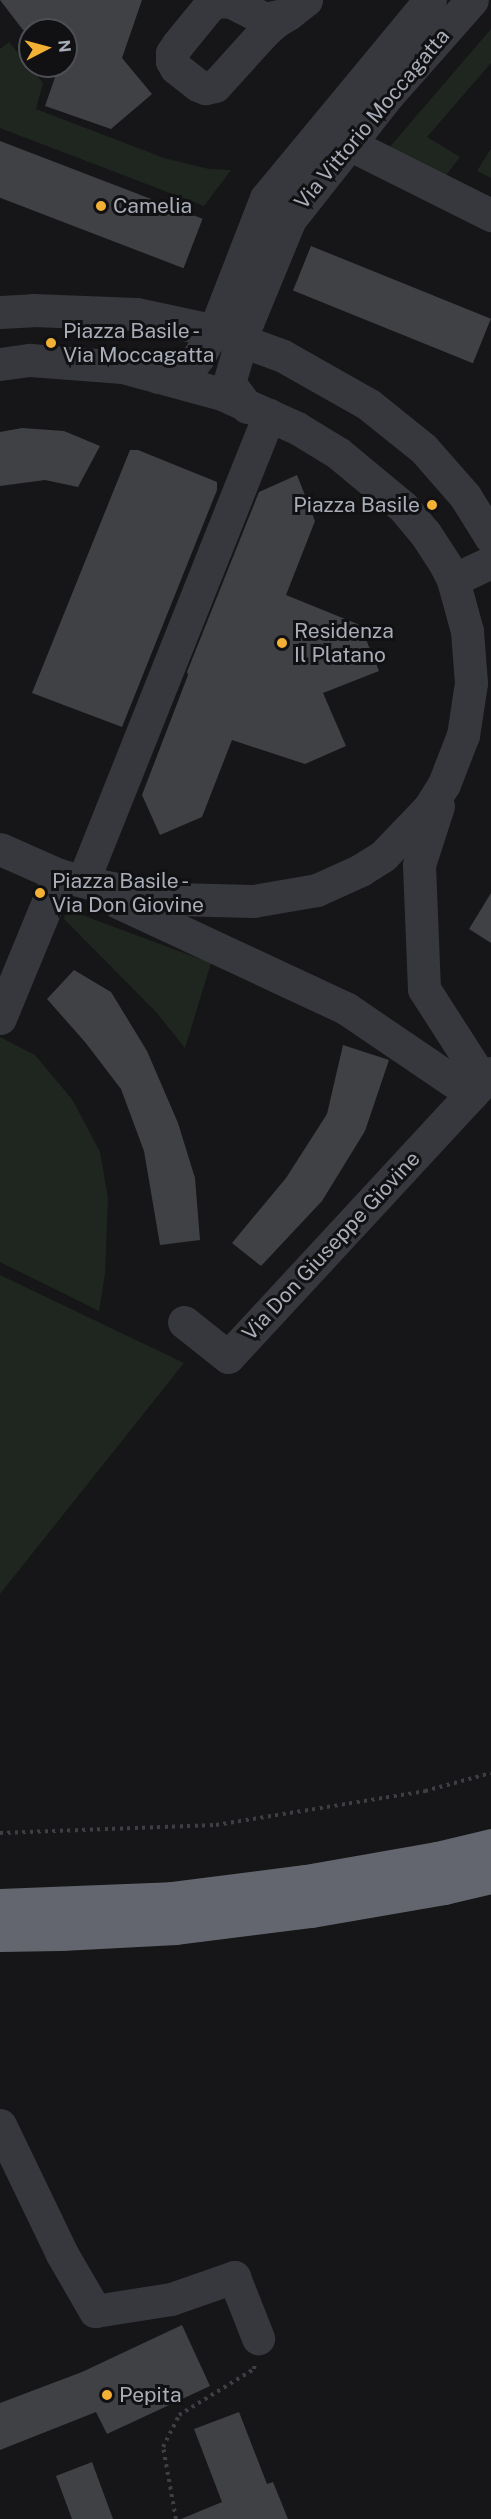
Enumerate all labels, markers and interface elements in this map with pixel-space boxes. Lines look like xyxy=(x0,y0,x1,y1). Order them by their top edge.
north arrow xyxy=(18,18,78,78)
street label: Via Vittorio Moccagatta xyxy=(289,24,455,214)
text: N xyxy=(54,39,75,53)
place label: Camelia xyxy=(113,193,192,219)
marker: Camelia xyxy=(94,199,108,213)
place label: Piazza Basile - Via Moccagatta xyxy=(63,318,214,368)
marker: Piazza Basile - Via Moccagatta xyxy=(44,336,58,350)
place label: Piazza Basile xyxy=(293,492,420,518)
marker: Piazza Basile xyxy=(425,498,439,512)
place label: Residenza Il Platano xyxy=(294,618,394,668)
marker: Residenza Il Platano xyxy=(275,636,289,650)
place label: Piazza Basile - Via Don Giovine xyxy=(52,868,204,918)
marker: Piazza Basile - Via Don Giovine xyxy=(33,886,47,900)
street label: Via Don Giuseppe Giovine xyxy=(237,1146,425,1346)
place label: Pepita xyxy=(119,2382,181,2408)
marker: Pepita xyxy=(100,2388,114,2402)

